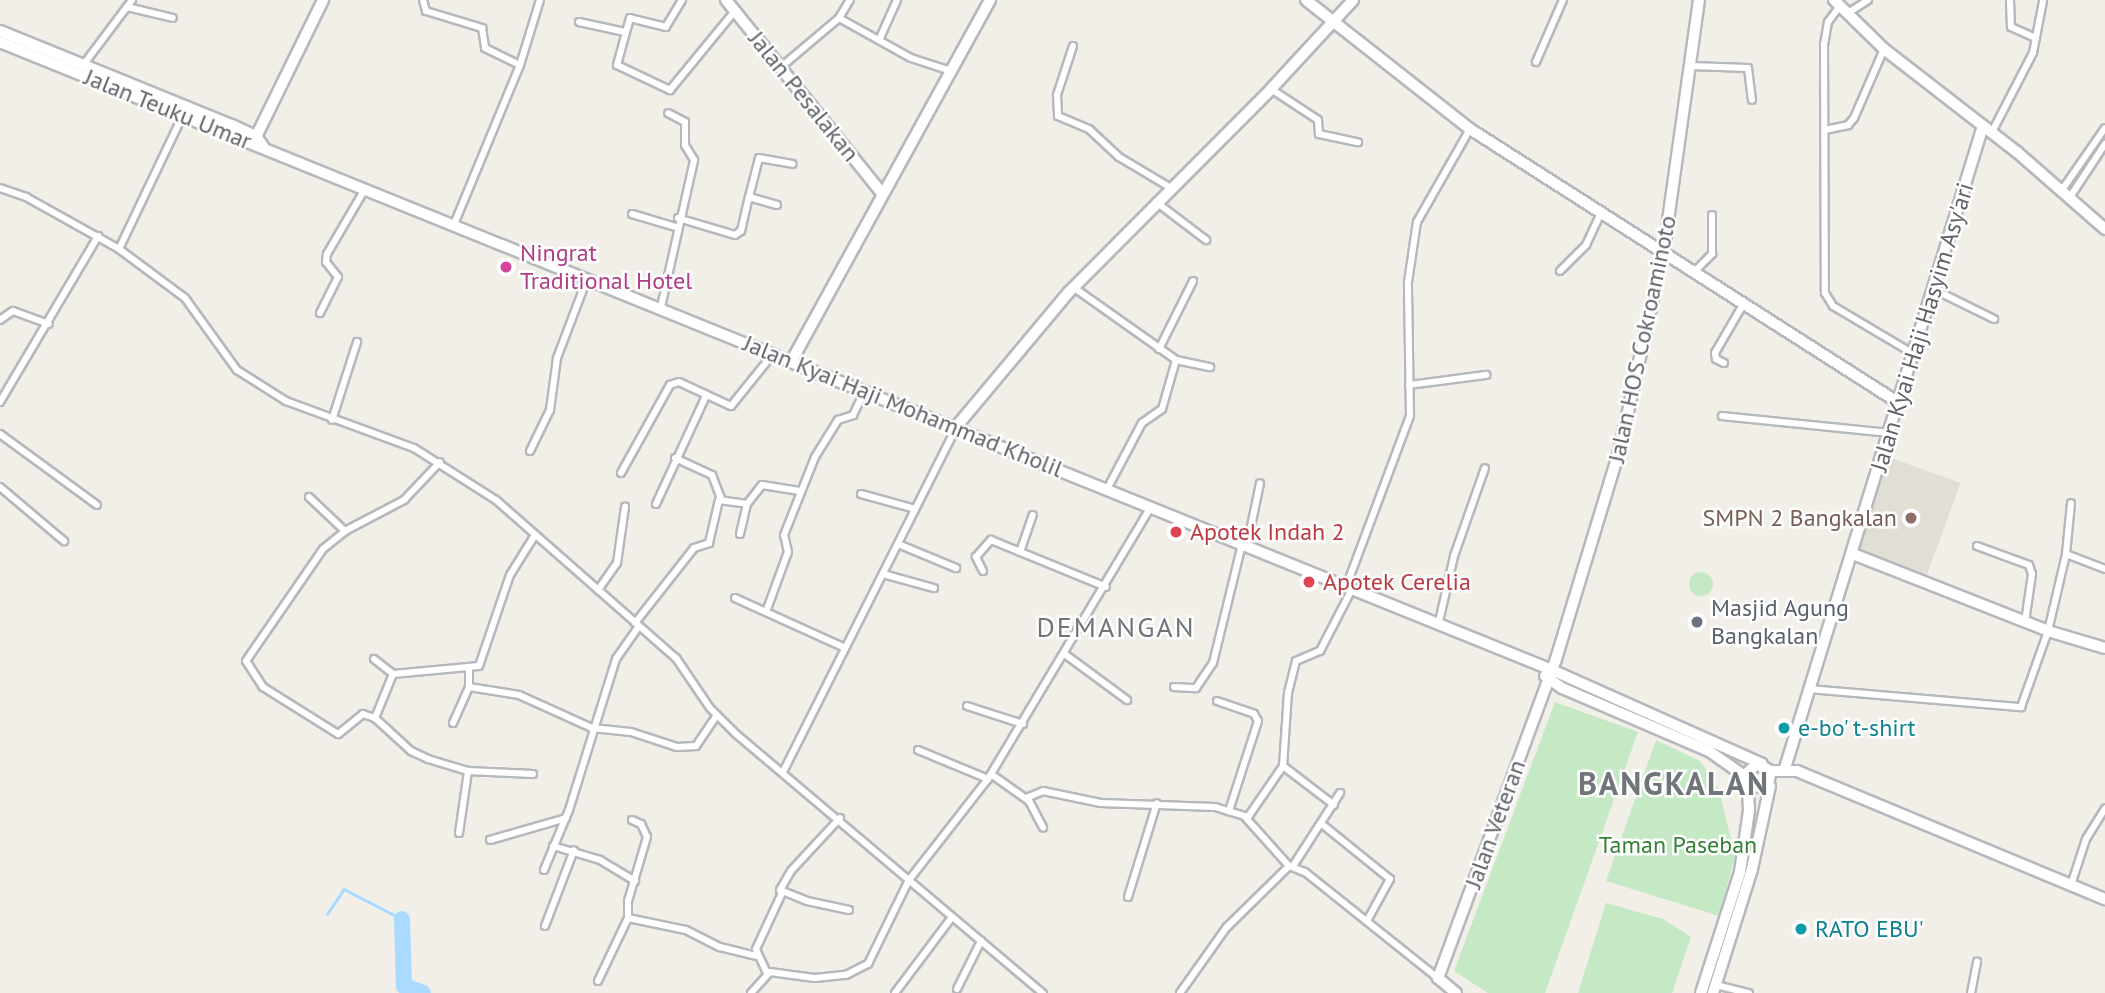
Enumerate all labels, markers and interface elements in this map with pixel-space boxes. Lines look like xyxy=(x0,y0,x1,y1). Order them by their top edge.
street label: Jalan Pesalakan xyxy=(743,25,865,167)
street label: Jalan Teuku Umar xyxy=(80,62,256,156)
street label: Jalan Kyai Haji Hasyim Asy'ari xyxy=(1864,179,1980,475)
street label: Jalan HOS Cokroaminoto xyxy=(1602,213,1682,465)
place label: Ningrat Traditional Hotel xyxy=(520,239,692,295)
marker: Ningrat Traditional Hotel xyxy=(498,259,514,275)
street label: Jalan Kyai Haji Mohammad Kholil xyxy=(739,329,1067,483)
place label: SMPN 2 Bangkalan xyxy=(1702,504,1897,532)
marker: SMPN 2 Bangkalan xyxy=(1903,510,1919,526)
place label: Apotek Indah 2 xyxy=(1190,518,1345,546)
marker: Apotek Indah 2 xyxy=(1168,524,1184,540)
place label: Apotek Cerelia xyxy=(1323,568,1472,596)
marker: Apotek Cerelia xyxy=(1301,574,1317,590)
place label: Masjid Agung Bangkalan xyxy=(1711,594,1850,650)
district label: DEMANGAN xyxy=(1037,610,1195,644)
marker: Masjid Agung Bangkalan xyxy=(1689,614,1705,630)
place label: e-bo' t-shirt xyxy=(1798,714,1918,742)
marker: e-bo' t-shirt xyxy=(1776,720,1792,736)
street label: Jalan Veteran xyxy=(1458,756,1532,892)
district label: BANGKALAN xyxy=(1579,764,1769,802)
park label: Taman Paseban xyxy=(1599,831,1757,859)
place label: RATO EBU' xyxy=(1815,915,1924,943)
marker: RATO EBU' xyxy=(1793,921,1809,937)

